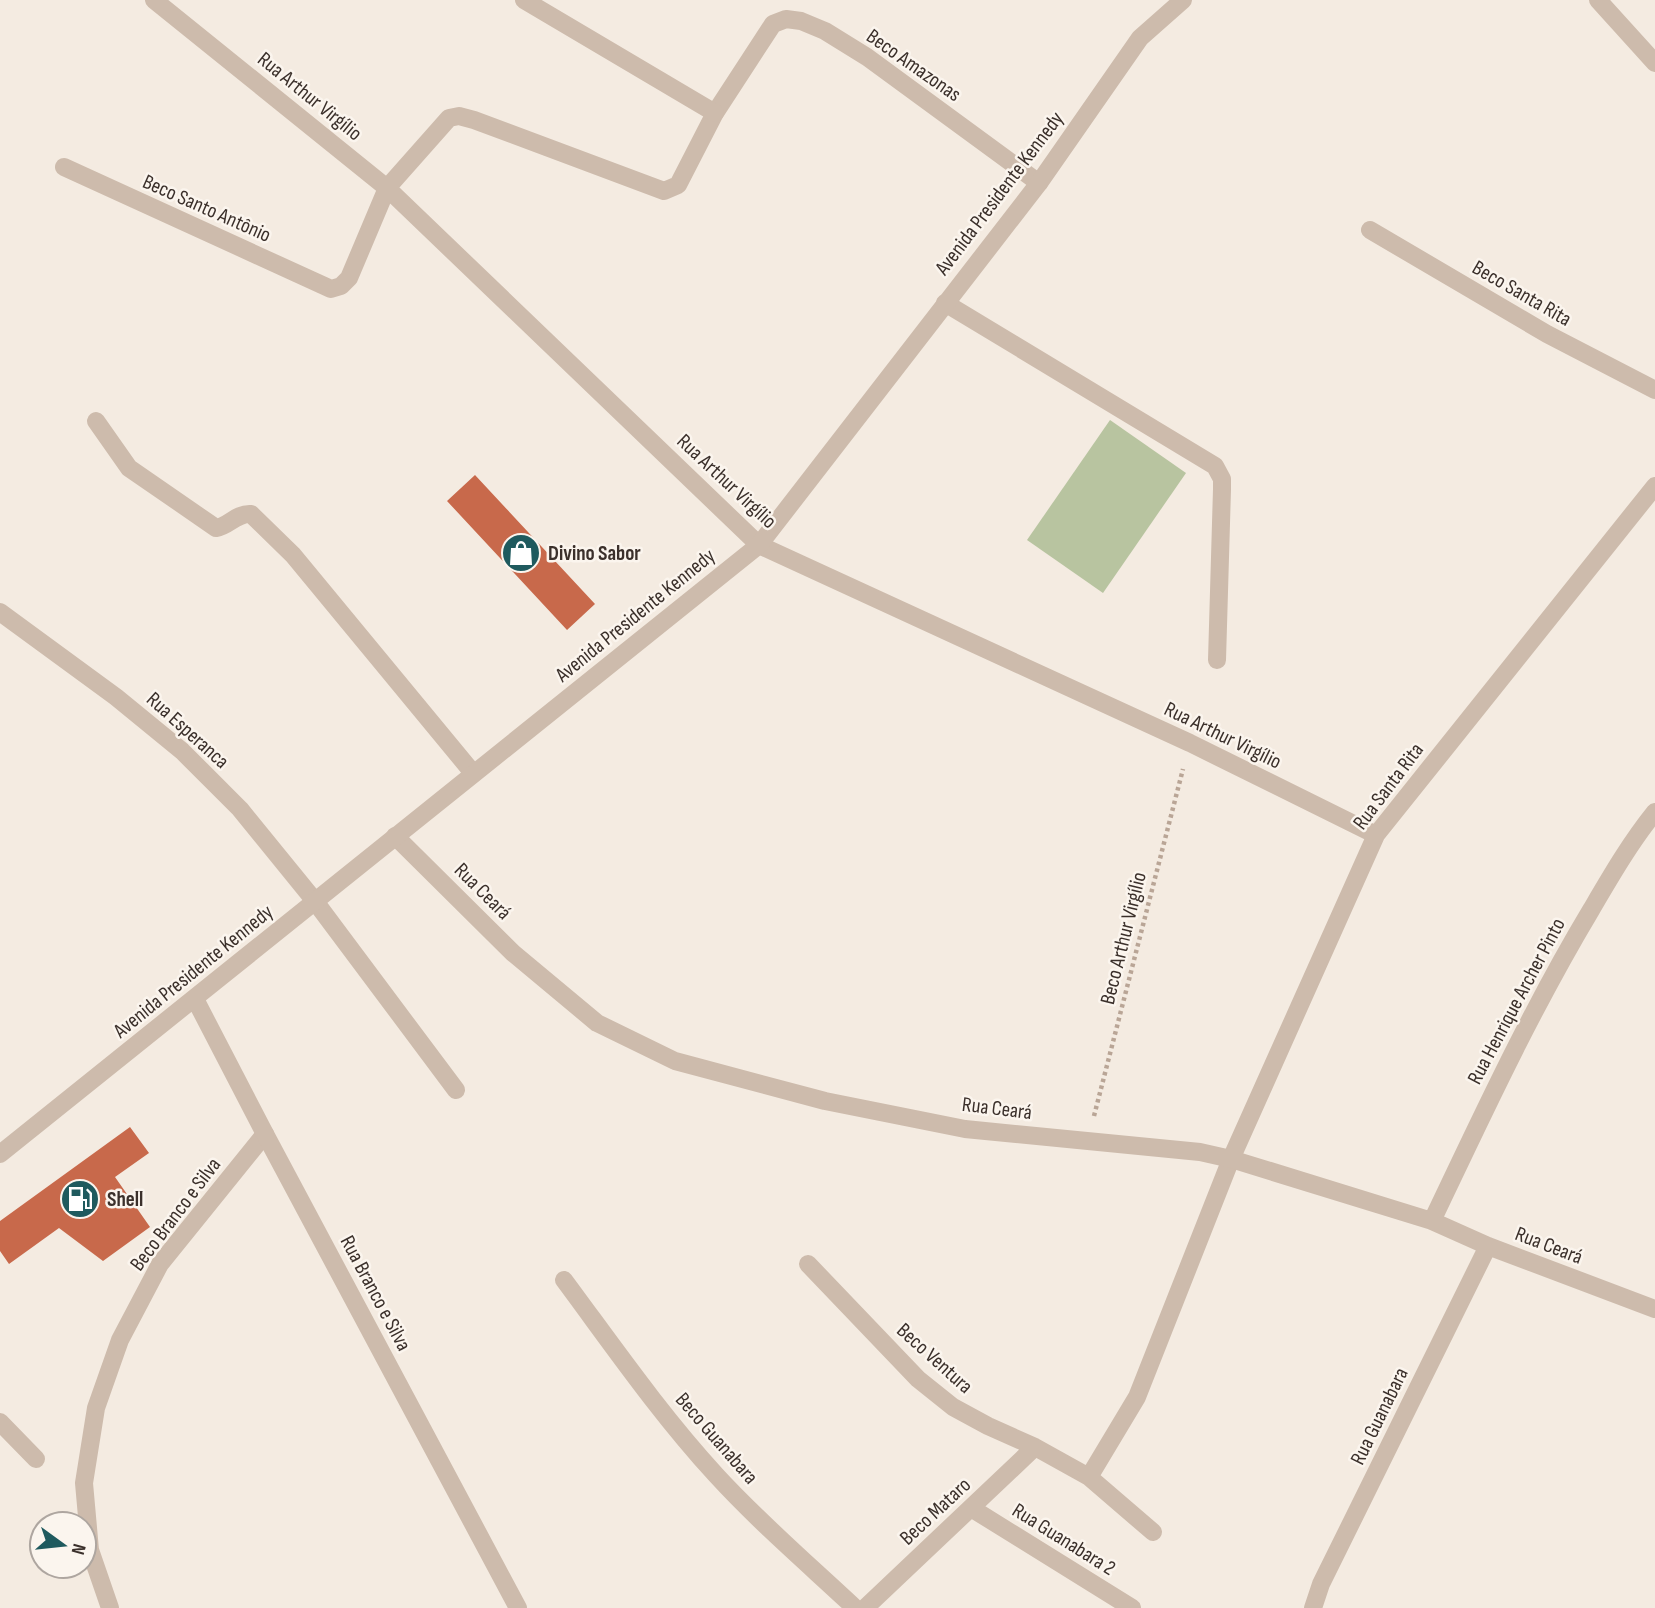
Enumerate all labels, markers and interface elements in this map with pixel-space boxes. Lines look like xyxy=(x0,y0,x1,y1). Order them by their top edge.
street label: Beco Amazonas xyxy=(862,24,966,107)
street label: Rua Arthur Virgílio xyxy=(252,47,367,146)
street label: Avenida Presidente Kennedy xyxy=(929,107,1069,281)
street label: Beco Santo Antônio xyxy=(139,169,275,248)
street label: Beco Santa Rita xyxy=(1468,255,1576,332)
street label: Rua Arthur Virgílio xyxy=(672,429,782,534)
shop icon: Divino Sabor xyxy=(500,532,542,574)
place label: Divino Sabor xyxy=(548,541,641,566)
street label: Avenida Presidente Kennedy xyxy=(550,543,720,688)
street label: Rua Esperanca xyxy=(141,687,234,774)
street label: Rua Arthur Virgílio xyxy=(1160,696,1285,775)
street label: Rua Santa Rita xyxy=(1348,738,1429,834)
street label: Rua Ceará xyxy=(449,858,516,925)
street label: Beco Arthur Virgílio xyxy=(1095,869,1152,1007)
street label: Avenida Presidente Kennedy xyxy=(108,899,278,1044)
street label: Rua Henrique Archer Pinto xyxy=(1462,914,1571,1088)
street label: Rua Ceará xyxy=(961,1092,1033,1125)
street label: Beco Branco e Silva xyxy=(125,1153,226,1276)
fuel station icon: Shell xyxy=(59,1178,101,1220)
place label: Shell xyxy=(107,1187,143,1212)
street label: Rua Ceará xyxy=(1512,1221,1586,1270)
street label: Rua Branco e Silva xyxy=(335,1231,416,1355)
street label: Beco Ventura xyxy=(892,1318,978,1399)
street label: Rua Guanabara xyxy=(1345,1364,1414,1469)
street label: Beco Guanabara xyxy=(670,1387,763,1489)
street label: Beco Mataro xyxy=(895,1472,976,1550)
street label: Rua Guanabara 2 xyxy=(1008,1498,1120,1581)
north arrow xyxy=(28,1510,98,1580)
text: N xyxy=(66,1541,90,1557)

